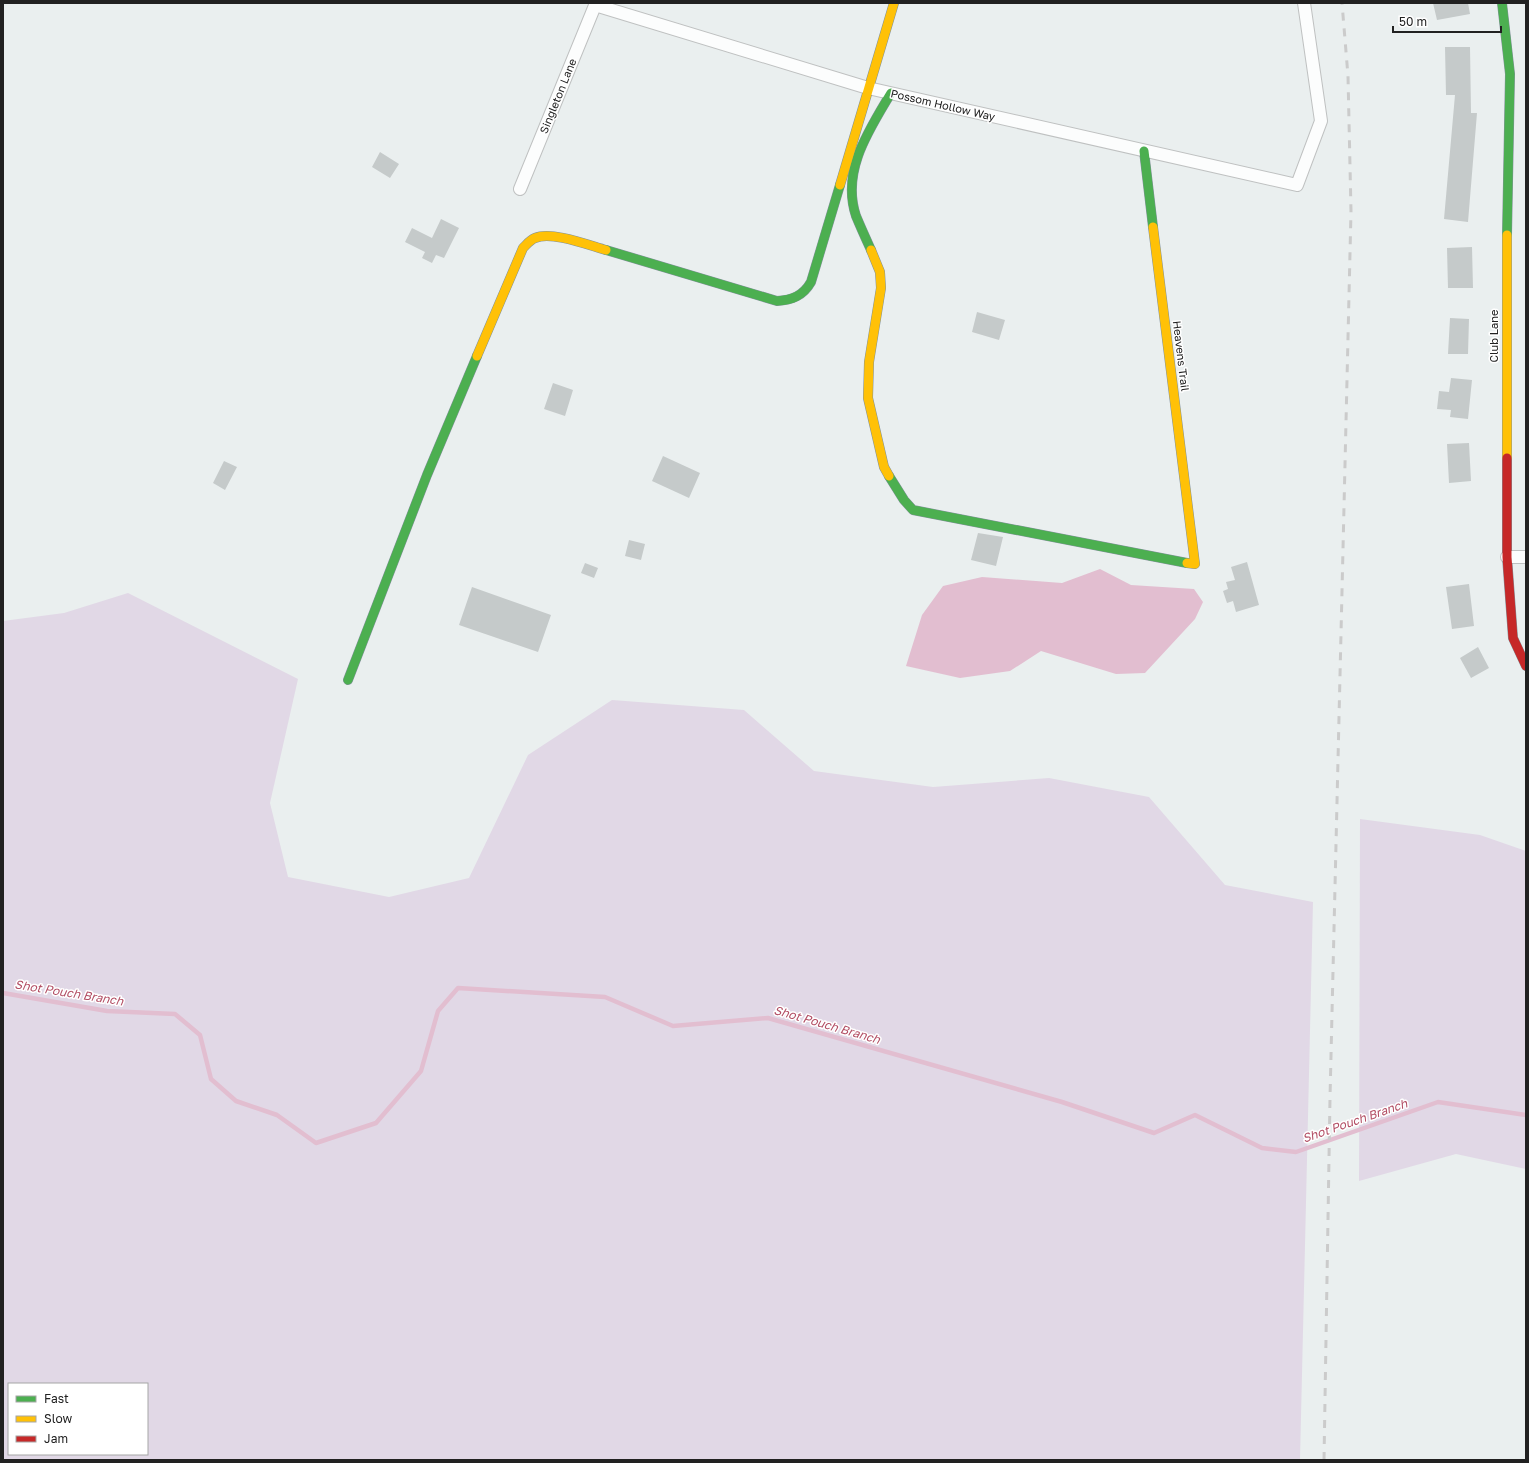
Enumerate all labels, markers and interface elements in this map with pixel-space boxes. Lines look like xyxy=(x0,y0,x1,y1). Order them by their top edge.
scale bar xyxy=(1393,8,1501,34)
text: 50 m xyxy=(1399,14,1427,29)
street label: Singleton Lane xyxy=(537,56,578,135)
street label: Possom Hollow Way xyxy=(890,86,997,123)
street label: Club Lane xyxy=(1487,310,1500,362)
street label: Heavens Trail xyxy=(1171,320,1192,392)
water label: Shot Pouch Branch xyxy=(14,977,125,1009)
water label: Shot Pouch Branch xyxy=(772,1002,883,1047)
water label: Shot Pouch Branch xyxy=(1300,1095,1410,1146)
legend xyxy=(8,1383,148,1455)
text: Fast xyxy=(44,1391,69,1406)
text: Slow xyxy=(44,1411,72,1426)
text: Jam xyxy=(44,1431,68,1446)

